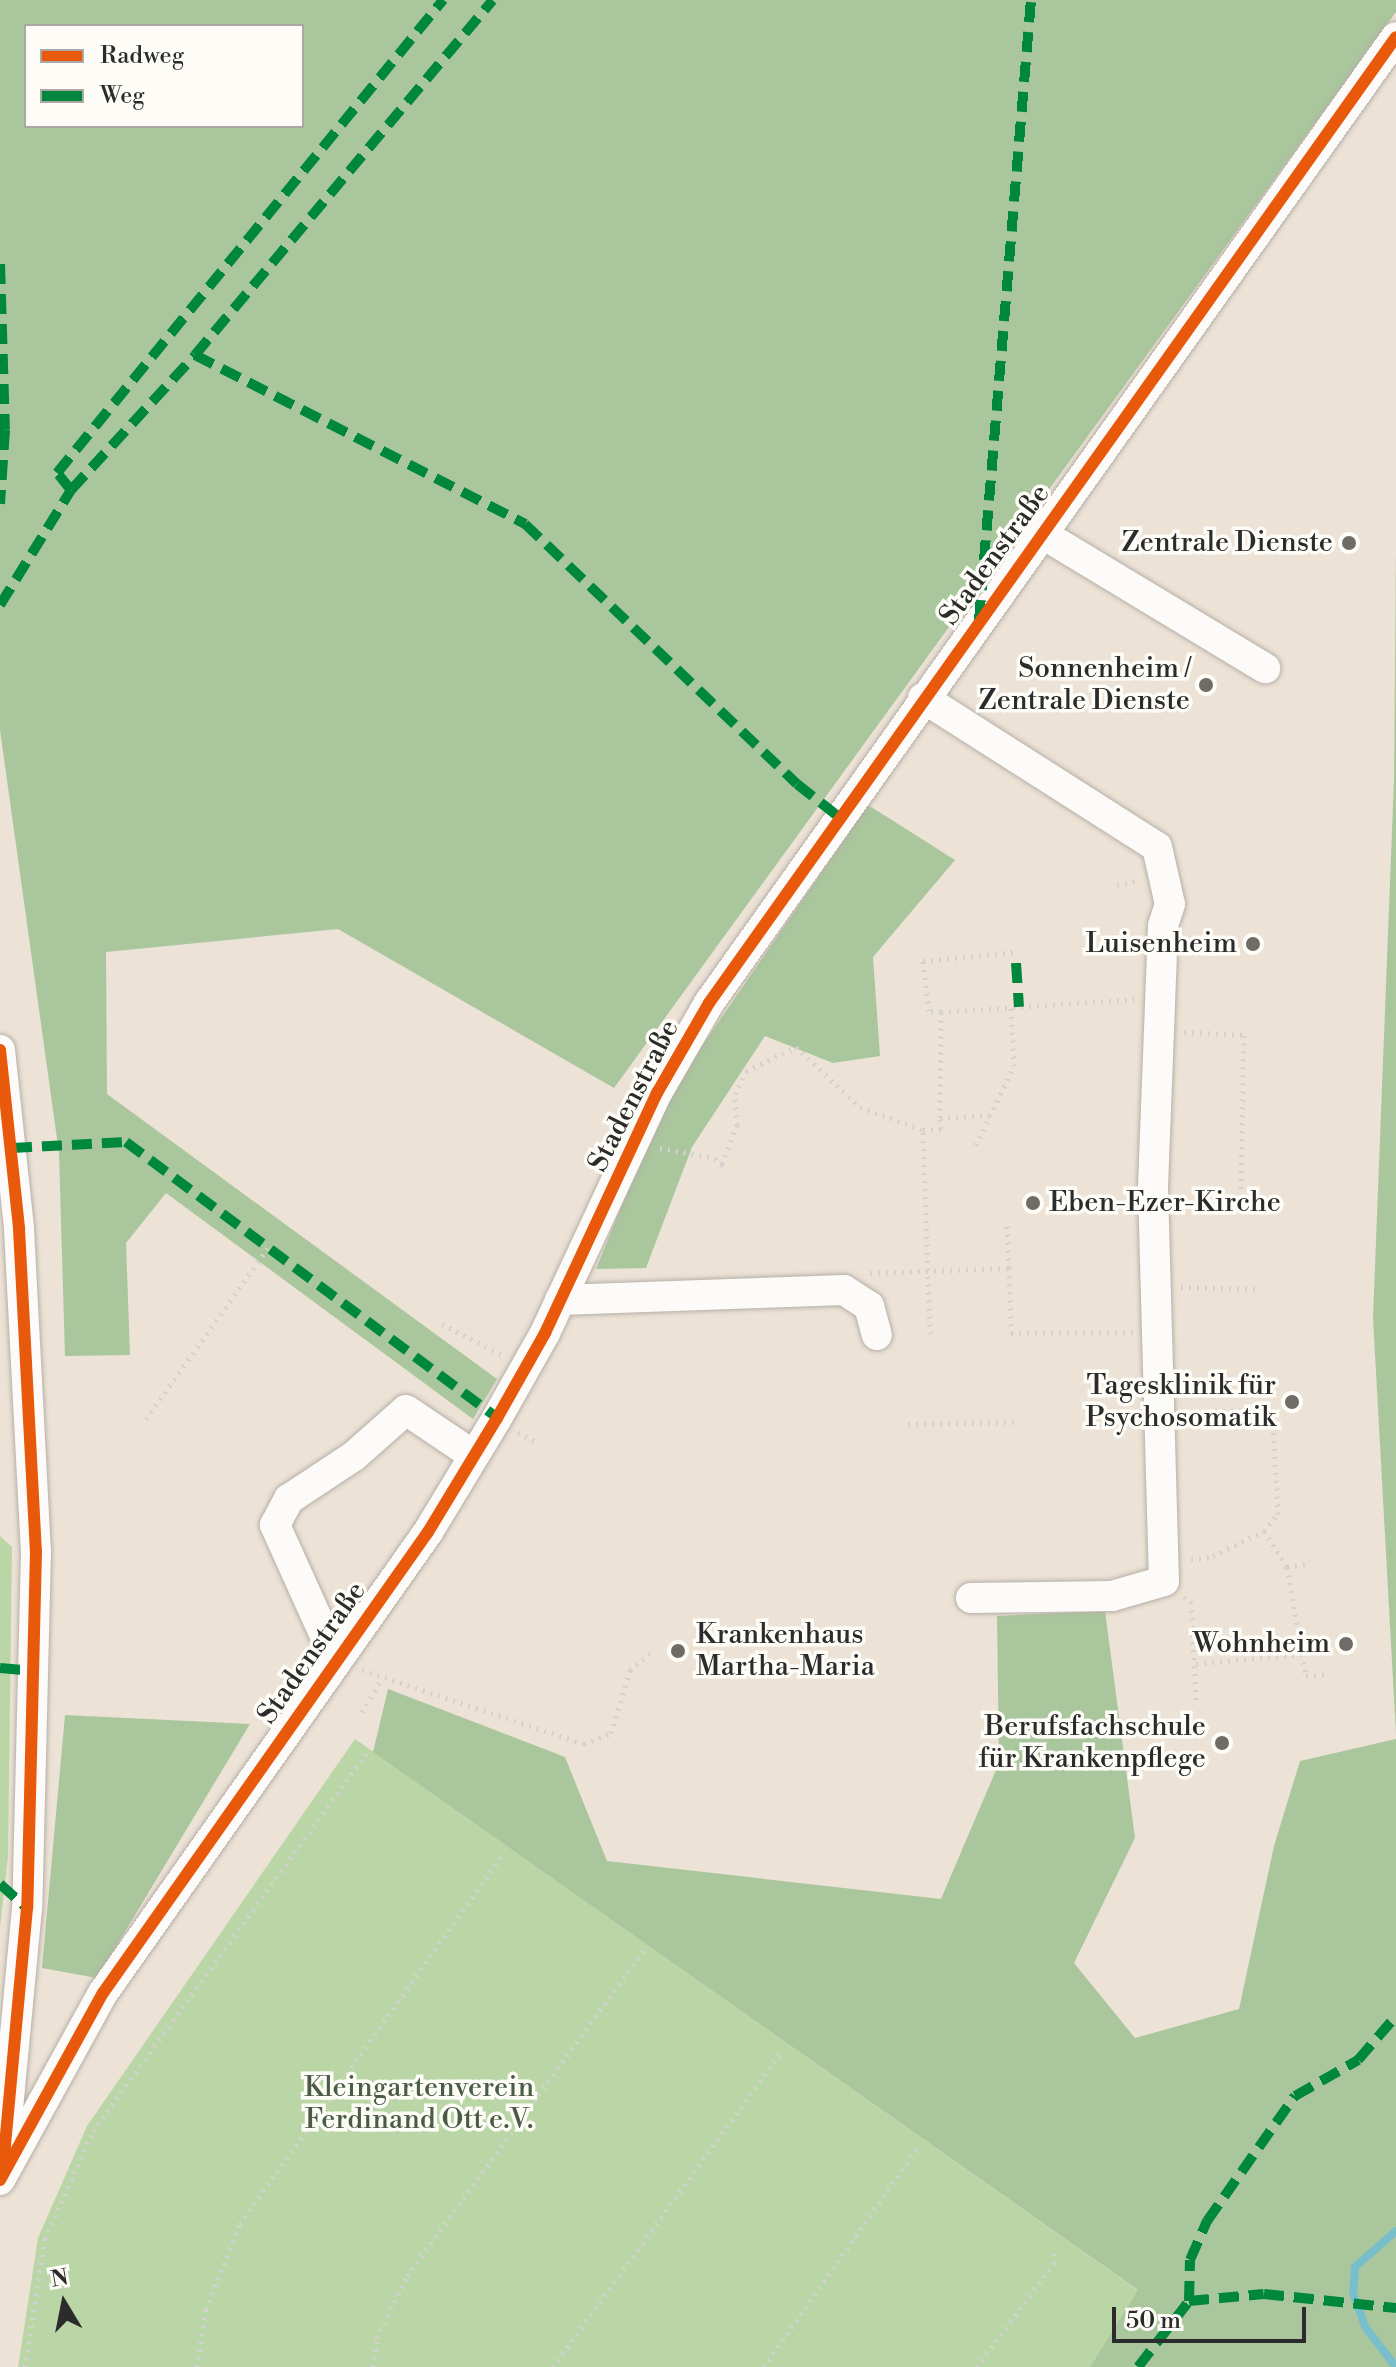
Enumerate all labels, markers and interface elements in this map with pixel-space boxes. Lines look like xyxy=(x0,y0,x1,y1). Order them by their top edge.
legend xyxy=(24,24,304,128)
text: Radweg xyxy=(100,41,184,71)
text: Weg xyxy=(100,81,145,111)
street label: Stadenstraße xyxy=(933,478,1057,632)
place label: Zentrale Dienste xyxy=(1122,526,1333,560)
marker: Zentrale Dienste xyxy=(1340,534,1358,552)
place label: Sonnenheim / Zentrale Dienste xyxy=(979,652,1190,718)
marker: Sonnenheim / Zentrale Dienste xyxy=(1197,676,1215,694)
place label: Luisenheim xyxy=(1086,927,1237,961)
marker: Luisenheim xyxy=(1244,935,1262,953)
street label: Stadenstraße xyxy=(581,1015,687,1177)
place label: Eben-Ezer-Kirche xyxy=(1049,1186,1281,1220)
marker: Eben-Ezer-Kirche xyxy=(1024,1194,1042,1212)
place label: Tagesklinik für Psychosomatik xyxy=(1086,1369,1276,1435)
marker: Tagesklinik für Psychosomatik xyxy=(1283,1393,1301,1411)
street label: Stadenstraße xyxy=(251,1575,373,1731)
place label: Krankenhaus Martha-Maria xyxy=(696,1618,875,1684)
place label: Wohnheim xyxy=(1193,1627,1330,1661)
marker: Wohnheim xyxy=(1337,1635,1355,1653)
marker: Krankenhaus Martha-Maria xyxy=(667,1640,689,1662)
place label: Berufsfachschule für Krankenpflege xyxy=(978,1710,1206,1776)
marker: Berufsfachschule für Krankenpflege xyxy=(1213,1734,1231,1752)
park label: Kleingartenverein Ferdinand Ott e.V. xyxy=(304,2071,534,2137)
north arrow xyxy=(24,2263,104,2343)
text: N xyxy=(49,2264,71,2294)
scale bar xyxy=(1116,2291,1310,2341)
text: 50 m xyxy=(1126,2306,1181,2336)

